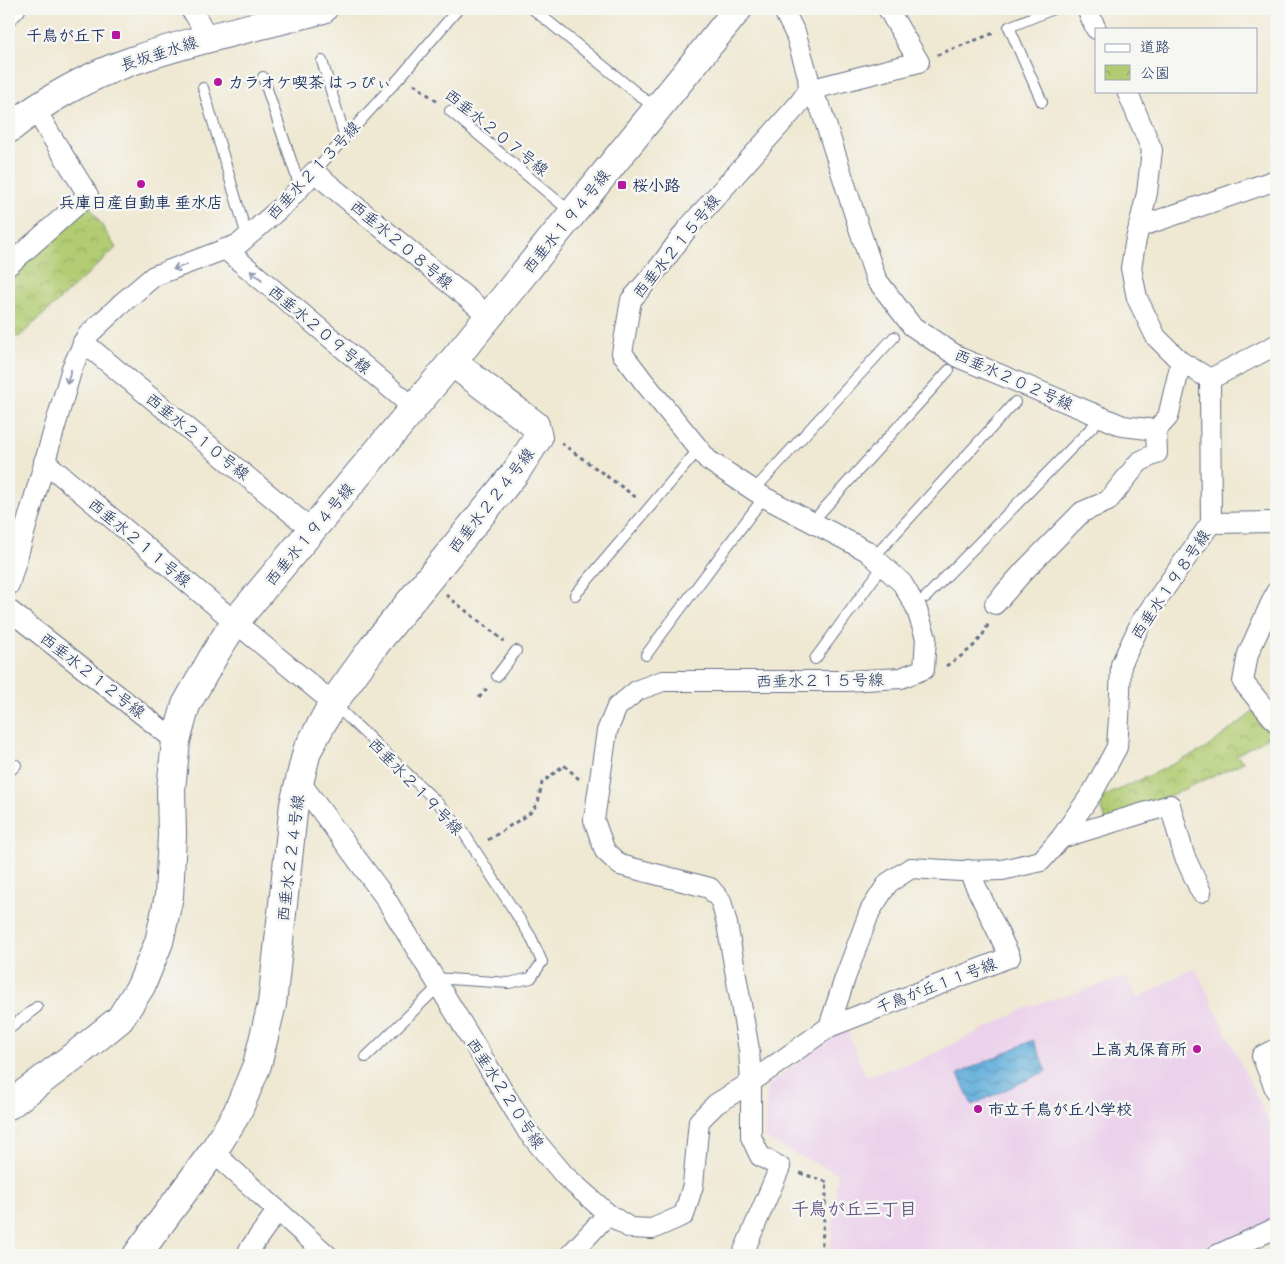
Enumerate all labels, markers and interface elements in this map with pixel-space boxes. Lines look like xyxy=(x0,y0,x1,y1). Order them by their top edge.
place label: 千鳥が丘下 xyxy=(26,27,106,48)
legend xyxy=(1095,28,1258,92)
marker: 千鳥が丘下 xyxy=(110,29,122,41)
street label: 長坂垂水線 xyxy=(118,33,201,78)
text: 道路 xyxy=(1140,40,1170,58)
text: 公園 xyxy=(1140,66,1170,84)
place label: カラオケ喫茶 はっぴぃ xyxy=(228,75,392,95)
marker: カラオケ喫茶 はっぴぃ xyxy=(212,76,224,88)
street label: 西垂水２０７号線 xyxy=(439,86,552,182)
street label: 西垂水２１３号線 xyxy=(263,118,366,226)
street label: 西垂水１９４号線 xyxy=(520,166,616,279)
place label: 桜小路 xyxy=(632,177,680,198)
marker: 兵庫日産自動車 垂水店 xyxy=(135,178,147,190)
marker: 桜小路 xyxy=(616,179,628,191)
street label: 西垂水２１５号線 xyxy=(630,191,726,304)
place label: 兵庫日産自動車 垂水店 xyxy=(59,194,223,215)
street label: 西垂水２０８号線 xyxy=(345,197,456,295)
one-way arrow xyxy=(173,263,188,272)
one-way arrow xyxy=(250,270,263,281)
street label: 西垂水２０９号線 xyxy=(263,282,374,380)
street label: 西垂水２０２号線 xyxy=(950,346,1076,417)
one-way arrow xyxy=(64,369,73,385)
street label: 西垂水２１０号線 xyxy=(140,390,253,486)
street label: 西垂水２２４号線 xyxy=(445,445,541,558)
street label: 西垂水１９４号線 xyxy=(262,480,360,591)
street label: 西垂水２１１号線 xyxy=(83,495,194,593)
street label: 西垂水１９８号線 xyxy=(1128,526,1217,644)
street label: 西垂水２１２号線 xyxy=(35,629,148,725)
street label: 西垂水２１５号線 xyxy=(756,671,884,694)
street label: 西垂水２１９号線 xyxy=(362,734,466,841)
street label: 西垂水２２４号線 xyxy=(274,793,311,923)
street label: 千鳥が丘１１号線 xyxy=(873,955,1000,1020)
street label: 西垂水２２０号線 xyxy=(460,1035,548,1154)
place label: 上高丸保育所 xyxy=(1091,1041,1187,1062)
marker: 上高丸保育所 xyxy=(1191,1043,1203,1055)
place label: 市立千鳥が丘小学校 xyxy=(988,1101,1132,1122)
marker: 市立千鳥が丘小学校 xyxy=(972,1103,984,1115)
district label: 千鳥が丘三丁目 xyxy=(791,1199,917,1222)

